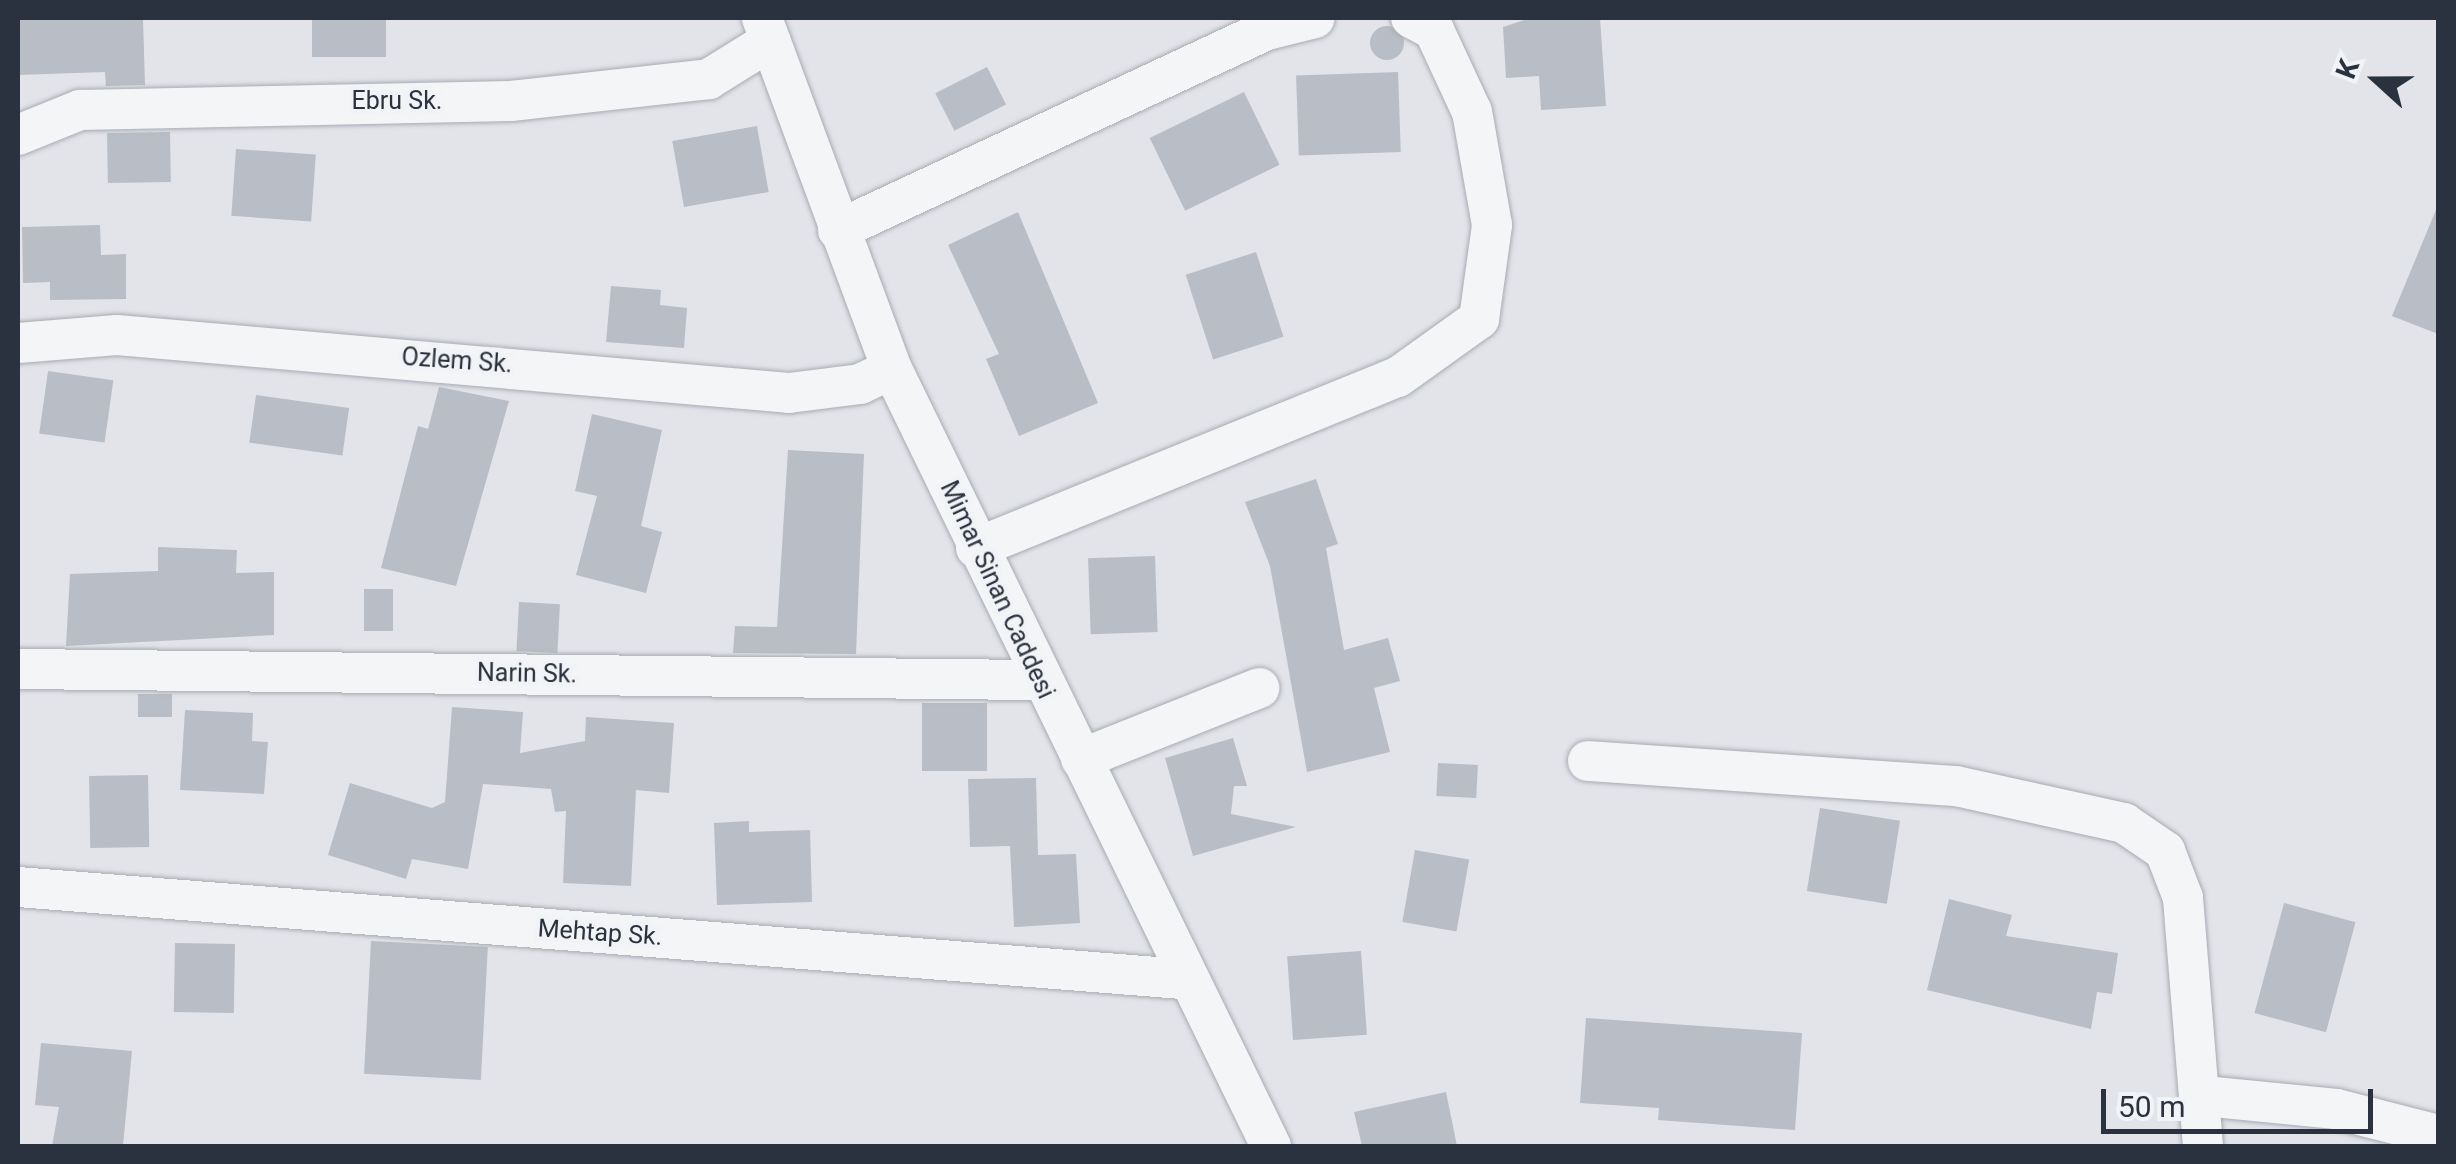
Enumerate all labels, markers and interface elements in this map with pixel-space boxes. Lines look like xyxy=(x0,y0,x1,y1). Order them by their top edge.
north arrow xyxy=(2326,30,2426,130)
text: K xyxy=(2329,55,2366,83)
street label: Ebru Sk. xyxy=(352,86,442,116)
street label: Ozlem Sk. xyxy=(401,342,513,380)
street label: Mimar Sinan Caddesi xyxy=(933,476,1061,704)
street label: Narin Sk. xyxy=(477,658,577,690)
street label: Mehtap Sk. xyxy=(537,914,663,952)
scale bar xyxy=(2106,1069,2378,1131)
text: 50 m xyxy=(2118,1089,2185,1124)

